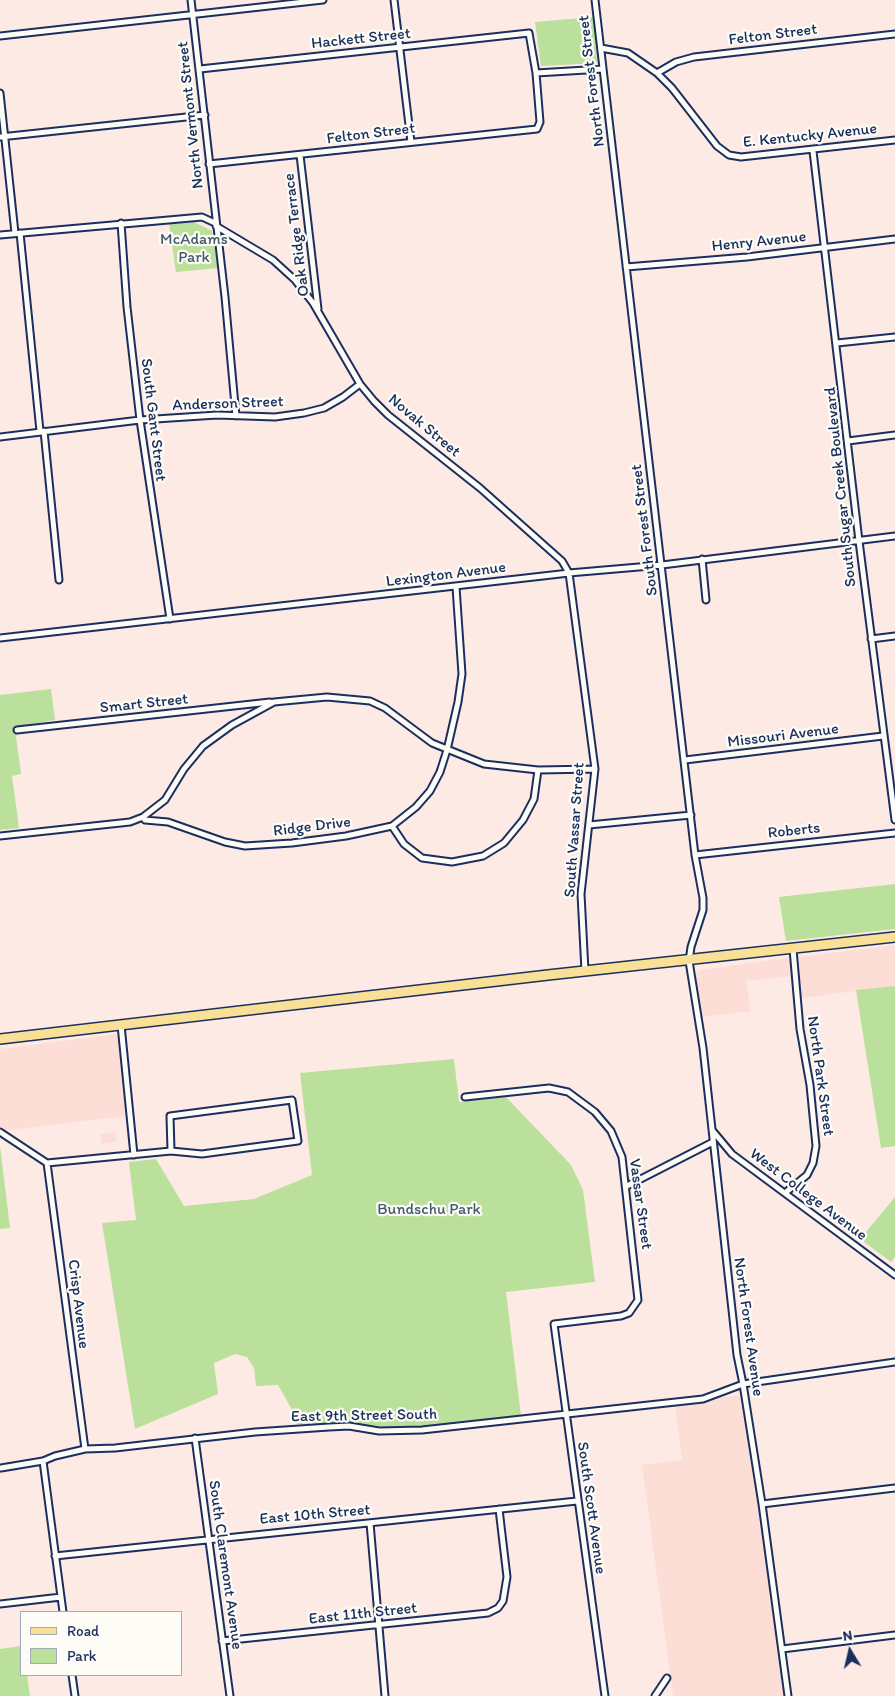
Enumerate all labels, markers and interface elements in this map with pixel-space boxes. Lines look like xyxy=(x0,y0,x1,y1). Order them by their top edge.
street label: North Forest Street xyxy=(574,14,610,148)
street label: Felton Street xyxy=(728,20,818,50)
street label: Hackett Street xyxy=(310,24,412,54)
street label: North Vermont Street xyxy=(174,40,208,190)
street label: Felton Street xyxy=(326,119,416,149)
street label: E. Kentucky Avenue xyxy=(742,119,878,153)
street label: Oak Ridge Terrace xyxy=(280,172,314,298)
street label: Henry Avenue xyxy=(711,227,807,257)
park label: McAdams Park xyxy=(160,230,228,268)
street label: South Gant Street xyxy=(136,357,170,483)
street label: South Sugar Creek Boulevard xyxy=(821,386,861,588)
street label: Novak Street xyxy=(384,390,464,462)
street label: Anderson Street xyxy=(172,392,284,416)
street label: South Forest Street xyxy=(627,463,663,597)
street label: Lexington Avenue xyxy=(385,558,507,592)
street label: Smart Street xyxy=(99,690,189,718)
street label: Missouri Avenue xyxy=(726,720,840,752)
street label: South Vassar Street xyxy=(561,762,589,898)
street label: Ridge Drive xyxy=(272,813,352,841)
street label: Roberts xyxy=(767,819,821,843)
street label: North Park Street xyxy=(802,1015,838,1137)
street label: West College Avenue xyxy=(745,1145,871,1245)
street label: Vassar Street xyxy=(624,1157,656,1251)
park label: Bundschu Park xyxy=(377,1200,481,1220)
street label: North Forest Avenue xyxy=(729,1256,767,1398)
street label: Crisp Avenue xyxy=(63,1258,93,1350)
street label: East 9th Street South xyxy=(291,1405,437,1427)
street label: South Scott Avenue xyxy=(572,1441,610,1575)
street label: South Claremont Avenue xyxy=(204,1479,246,1651)
street label: East 10th Street xyxy=(259,1501,371,1529)
street label: East 11th Street xyxy=(308,1599,418,1629)
legend xyxy=(20,1611,182,1676)
text: Road xyxy=(67,1622,99,1640)
north arrow xyxy=(825,1626,875,1676)
text: N xyxy=(842,1627,854,1645)
text: Park xyxy=(67,1647,97,1665)

